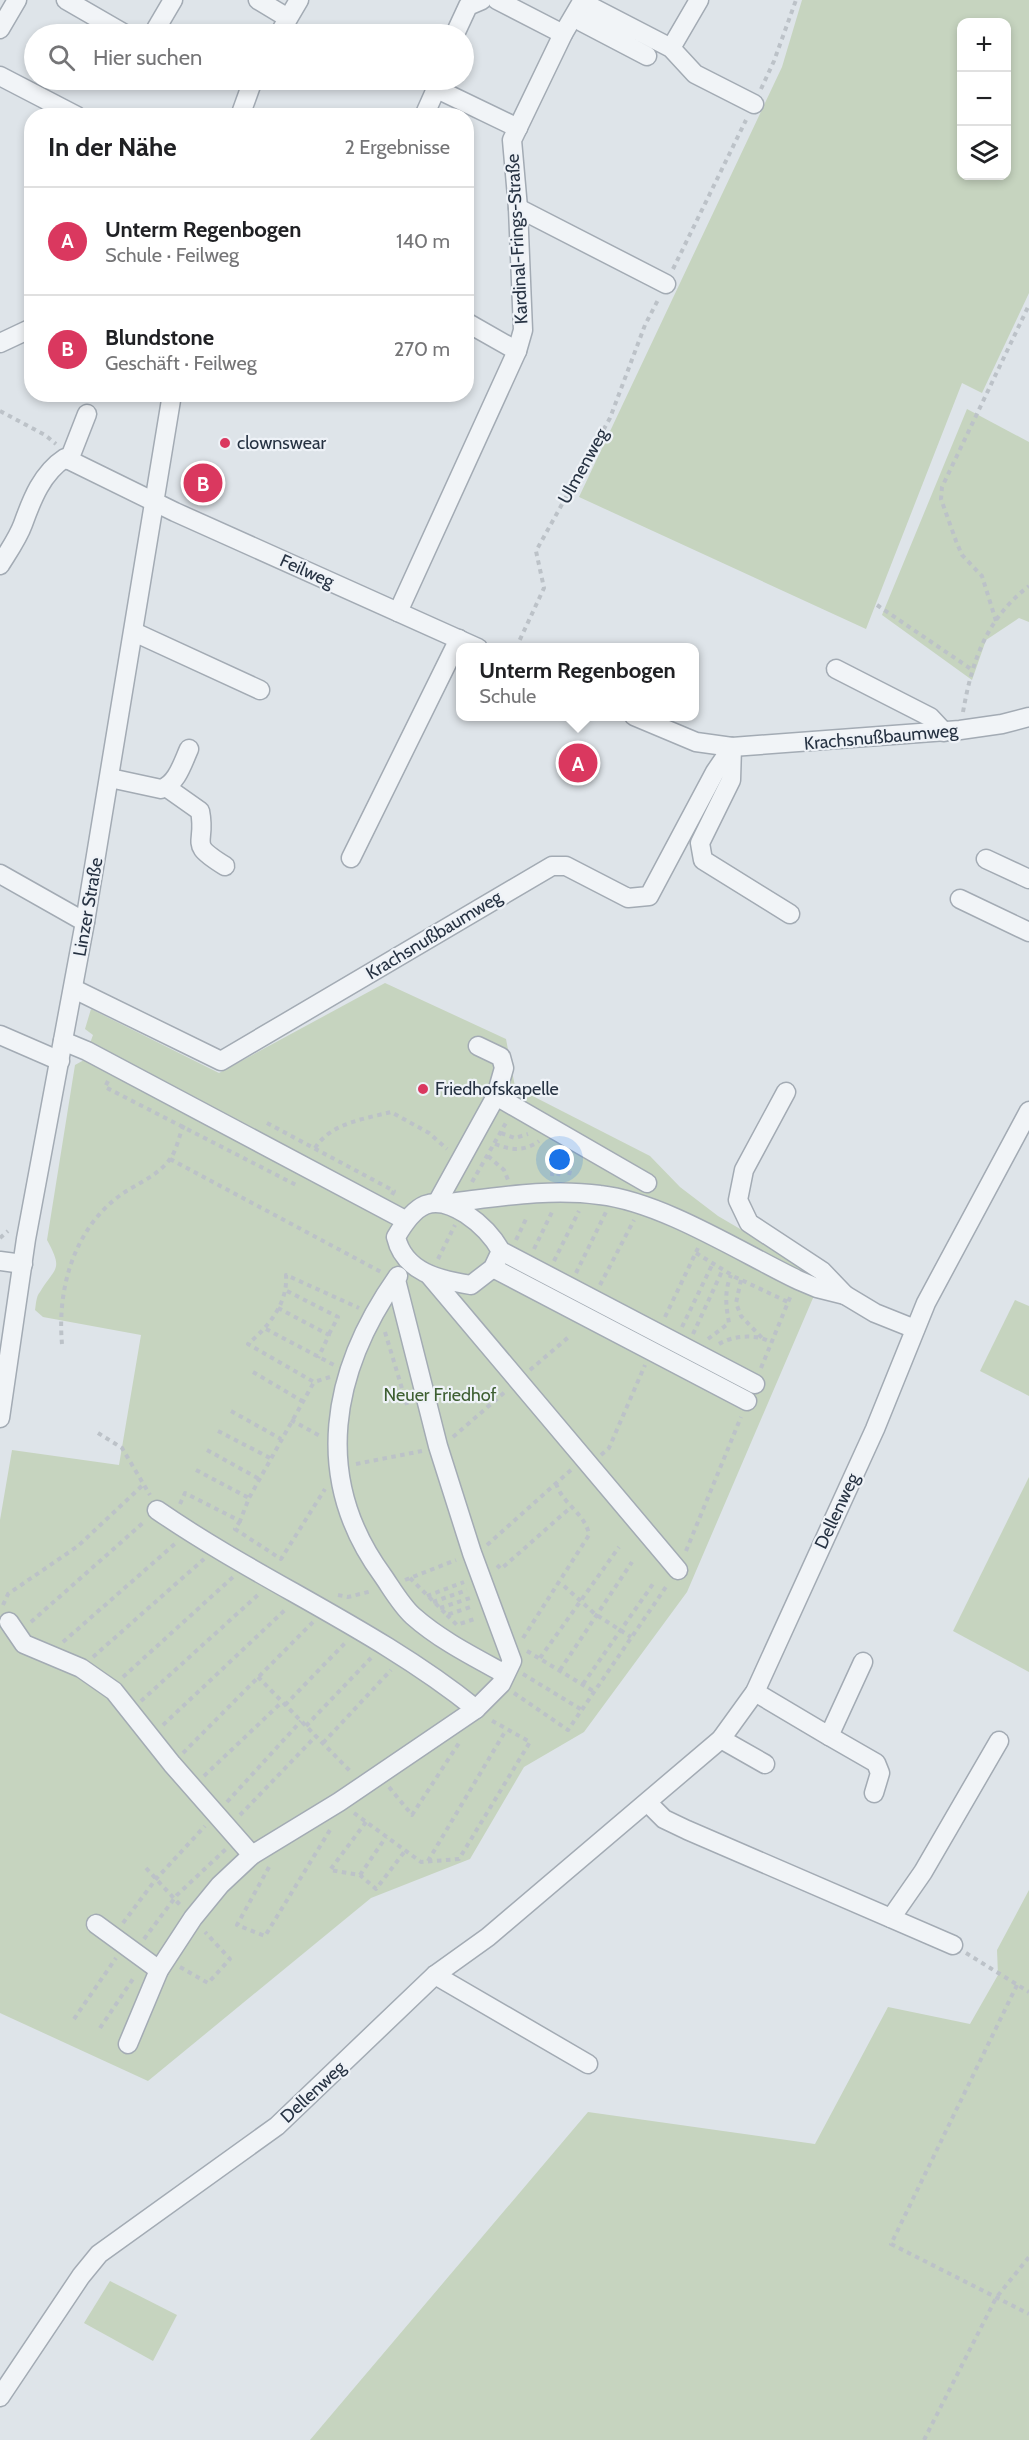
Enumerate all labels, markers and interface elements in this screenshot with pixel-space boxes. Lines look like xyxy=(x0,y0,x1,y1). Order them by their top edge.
map controls xyxy=(957,18,1011,180)
button: + xyxy=(957,18,1011,72)
search box xyxy=(24,24,474,90)
icon: search xyxy=(45,41,78,74)
text: Hier suchen xyxy=(93,44,202,71)
button: − xyxy=(957,72,1011,126)
button: layers xyxy=(957,126,1011,180)
text: In der Nähe xyxy=(48,131,177,163)
text: 2 Ergebnisse xyxy=(344,135,450,159)
street label: Kardinal-Frings-Straße xyxy=(502,153,532,325)
text: Unterm Regenbogen xyxy=(105,216,301,243)
text: A xyxy=(61,229,74,253)
text: 140 m xyxy=(396,229,450,253)
text: Schule · Feilweg xyxy=(105,243,239,267)
text: Blundstone xyxy=(105,324,214,351)
text: B xyxy=(61,337,74,361)
text: 270 m xyxy=(394,337,450,361)
text: Geschäft · Feilweg xyxy=(105,351,257,375)
street label: Ulmenweg xyxy=(553,423,613,508)
place label: clownswear xyxy=(237,432,327,454)
marker: clownswear xyxy=(218,436,232,450)
pin: B xyxy=(184,460,222,506)
street label: Feilweg xyxy=(277,549,338,593)
popup xyxy=(456,643,699,721)
text: Unterm Regenbogen xyxy=(479,657,676,684)
text: Schule xyxy=(479,684,536,708)
street label: Krachsnußbaumweg xyxy=(803,719,960,755)
pin: A xyxy=(558,740,598,786)
street label: Linzer Straße xyxy=(68,856,108,958)
street label: Krachsnußbaumweg xyxy=(362,885,507,984)
place label: Friedhofskapelle xyxy=(435,1078,559,1100)
marker: Friedhofskapelle xyxy=(416,1082,430,1096)
your location xyxy=(545,1145,574,1174)
park label: Neuer Friedhof xyxy=(384,1384,496,1406)
street label: Dellenweg xyxy=(810,1469,864,1552)
street label: Dellenweg xyxy=(276,2056,351,2128)

